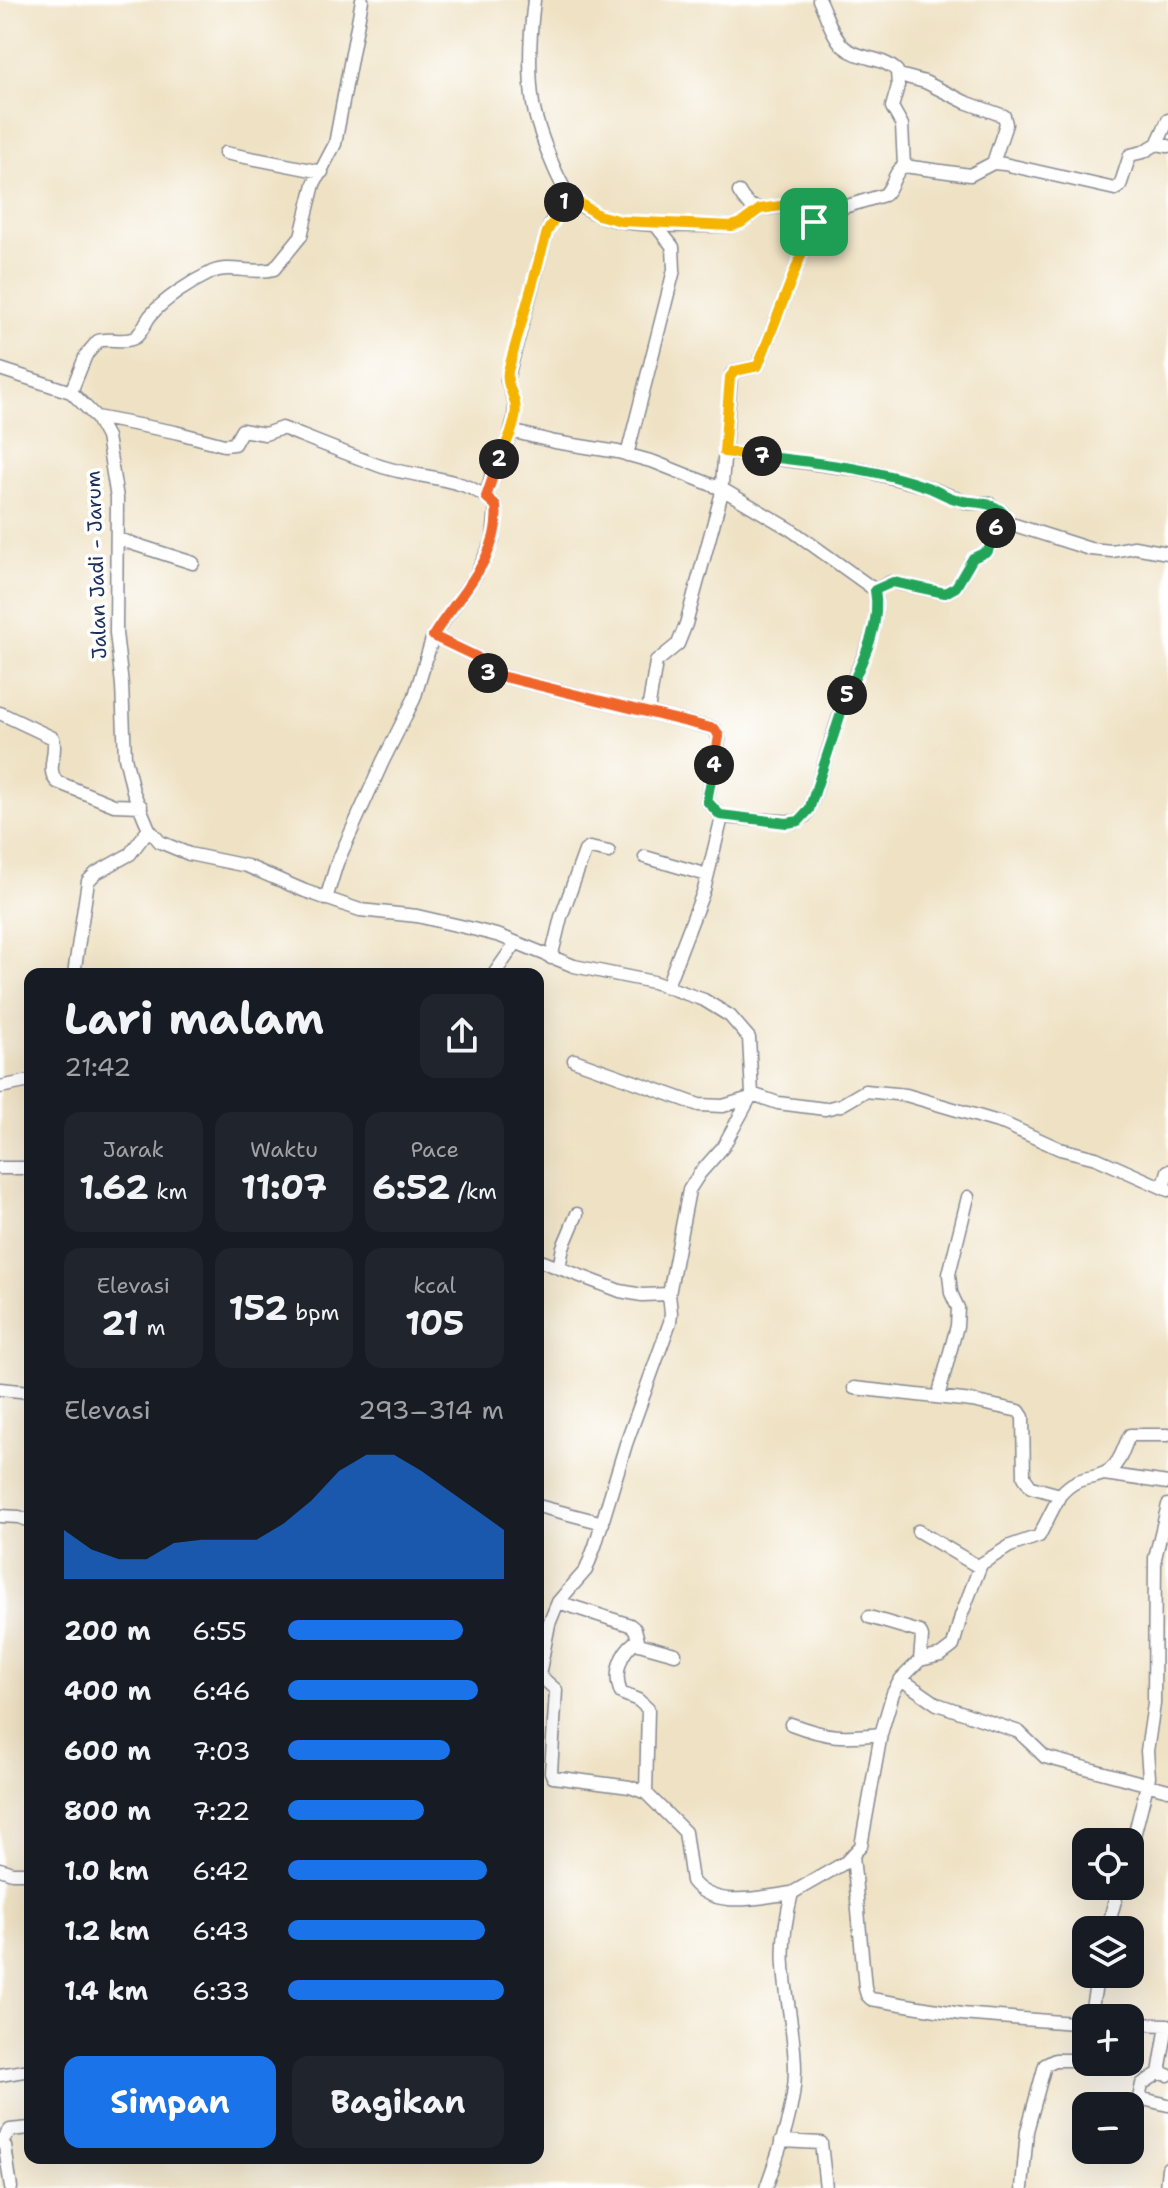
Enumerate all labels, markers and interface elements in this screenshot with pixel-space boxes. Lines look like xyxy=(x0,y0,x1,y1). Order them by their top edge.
pin: 1 xyxy=(544,182,584,222)
text: 1 xyxy=(559,187,569,216)
pin xyxy=(780,188,848,256)
icon: arrive xyxy=(792,200,836,244)
pin: 7 xyxy=(742,436,782,476)
pin: 2 xyxy=(479,439,519,479)
text: 7 xyxy=(754,441,770,470)
text: 2 xyxy=(491,444,507,473)
street label: Jalan Jadi - Jarum xyxy=(80,470,112,660)
pin: 6 xyxy=(976,508,1016,548)
text: 6 xyxy=(988,513,1004,542)
pin: 3 xyxy=(468,653,508,693)
text: 3 xyxy=(480,658,496,687)
pin: 5 xyxy=(827,675,867,715)
text: 5 xyxy=(840,680,854,709)
pin: 4 xyxy=(694,745,734,785)
text: 4 xyxy=(706,750,722,779)
text: Lari malam xyxy=(64,989,324,1048)
button: share xyxy=(420,994,504,1078)
text: 21:42 xyxy=(64,1049,131,1084)
text: Jarak xyxy=(103,1135,164,1164)
text: Waktu xyxy=(250,1135,318,1164)
text: Pace xyxy=(410,1135,459,1164)
text: 1.62 xyxy=(79,1164,149,1210)
text: 11:07 xyxy=(241,1164,327,1210)
text: 6:52 xyxy=(372,1164,450,1210)
text: km xyxy=(149,1177,187,1206)
text: /km xyxy=(450,1177,497,1206)
text: Elevasi xyxy=(97,1271,170,1300)
text: kcal xyxy=(413,1271,456,1300)
text: 152 xyxy=(228,1285,288,1331)
text: bpm xyxy=(288,1298,340,1327)
text: 21 xyxy=(101,1300,139,1346)
text: 105 xyxy=(405,1300,464,1346)
text: m xyxy=(139,1313,165,1342)
text: Elevasi xyxy=(64,1392,151,1427)
text: 293–314 m xyxy=(358,1392,504,1427)
text: 200 m xyxy=(64,1613,151,1648)
text: 6:55 xyxy=(192,1613,247,1648)
text: 400 m xyxy=(64,1673,151,1708)
text: 6:46 xyxy=(192,1673,251,1708)
text: 600 m xyxy=(64,1733,151,1768)
text: 7:03 xyxy=(192,1733,251,1768)
text: 800 m xyxy=(64,1793,151,1828)
text: 7:22 xyxy=(192,1793,250,1828)
map controls xyxy=(1072,1828,1144,2164)
button: locate xyxy=(1072,1828,1144,1900)
text: 1.0 km xyxy=(64,1853,149,1888)
text: 6:42 xyxy=(192,1853,249,1888)
text: 1.2 km xyxy=(64,1913,149,1948)
text: 6:43 xyxy=(192,1913,250,1948)
button: layers xyxy=(1072,1916,1144,1988)
text: 1.4 km xyxy=(64,1973,148,2008)
text: 6:33 xyxy=(192,1973,250,2008)
button: + xyxy=(1072,2004,1144,2076)
button: Simpan xyxy=(64,2056,276,2148)
button: Bagikan xyxy=(292,2056,504,2148)
button: − xyxy=(1072,2092,1144,2164)

